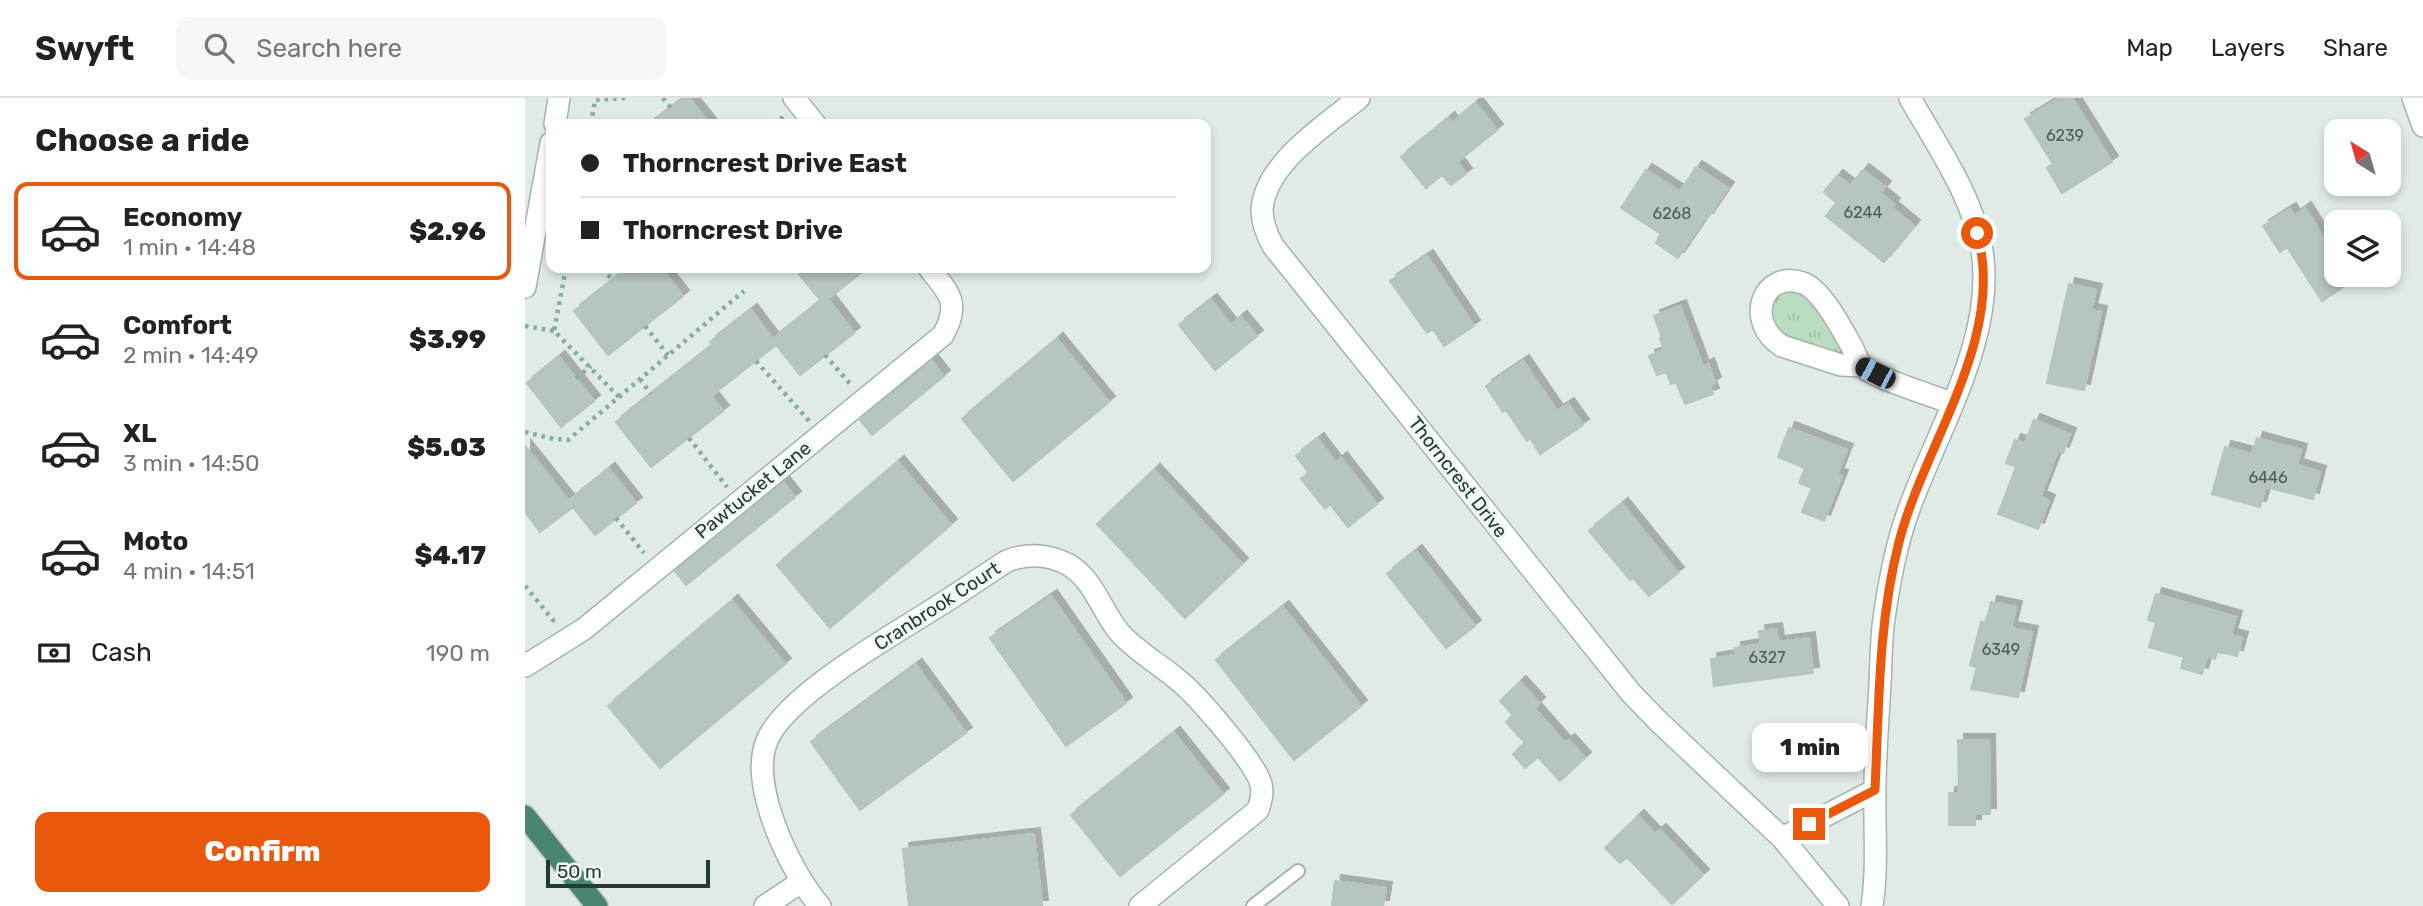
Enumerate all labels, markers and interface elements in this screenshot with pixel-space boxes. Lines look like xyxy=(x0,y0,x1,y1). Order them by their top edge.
search box xyxy=(176,17,666,80)
text: Swyft xyxy=(35,29,134,68)
icon: search xyxy=(200,29,238,67)
text: Search here xyxy=(256,33,402,64)
text: Map xyxy=(2126,34,2173,62)
text: Layers xyxy=(2211,34,2285,62)
text: Share xyxy=(2323,34,2388,62)
north arrow xyxy=(2324,119,2401,196)
map controls xyxy=(2324,119,2401,287)
text: Choose a ride xyxy=(35,121,249,159)
house number: 6239 xyxy=(2046,126,2084,145)
text: Thorncrest Drive East xyxy=(623,148,907,179)
icon: car xyxy=(39,200,102,263)
text: Economy xyxy=(123,202,242,233)
house number: 6244 xyxy=(1844,203,1882,222)
house number: 6268 xyxy=(1653,204,1691,223)
button: layers xyxy=(2324,210,2401,287)
text: Thorncrest Drive xyxy=(623,215,843,246)
text: $2.96 xyxy=(409,216,486,247)
route start xyxy=(1961,217,1993,249)
text: 1 min · 14:48 xyxy=(123,233,256,261)
icon: car xyxy=(39,308,102,371)
text: Comfort xyxy=(123,310,232,341)
text: $3.99 xyxy=(409,324,486,355)
text: 2 min · 14:49 xyxy=(123,341,259,369)
car xyxy=(1852,354,1899,392)
street label: Thorncrest Drive xyxy=(1404,412,1512,542)
icon: car xyxy=(39,416,102,479)
text: XL xyxy=(123,418,156,449)
text: $5.03 xyxy=(407,432,486,463)
street label: Pawtucket Lane xyxy=(690,436,816,544)
text: 3 min · 14:50 xyxy=(123,449,260,477)
house number: 6446 xyxy=(2248,468,2288,487)
icon: car xyxy=(39,524,102,587)
text: Moto xyxy=(123,526,188,557)
text: $4.17 xyxy=(414,540,486,571)
street label: Cranbrook Court xyxy=(870,556,1005,655)
text: 4 min · 14:51 xyxy=(123,557,255,585)
icon: cash xyxy=(35,634,73,672)
text: Cash xyxy=(91,637,152,668)
text: 190 m xyxy=(426,639,490,667)
house number: 6349 xyxy=(1982,640,2020,659)
house number: 6327 xyxy=(1749,648,1785,667)
callout: 1 min xyxy=(1751,722,1867,772)
text: 1 min xyxy=(1780,733,1840,761)
route end xyxy=(1793,808,1825,840)
button: Confirm xyxy=(35,812,490,892)
scale bar xyxy=(546,857,711,889)
text: 50 m xyxy=(557,860,602,883)

